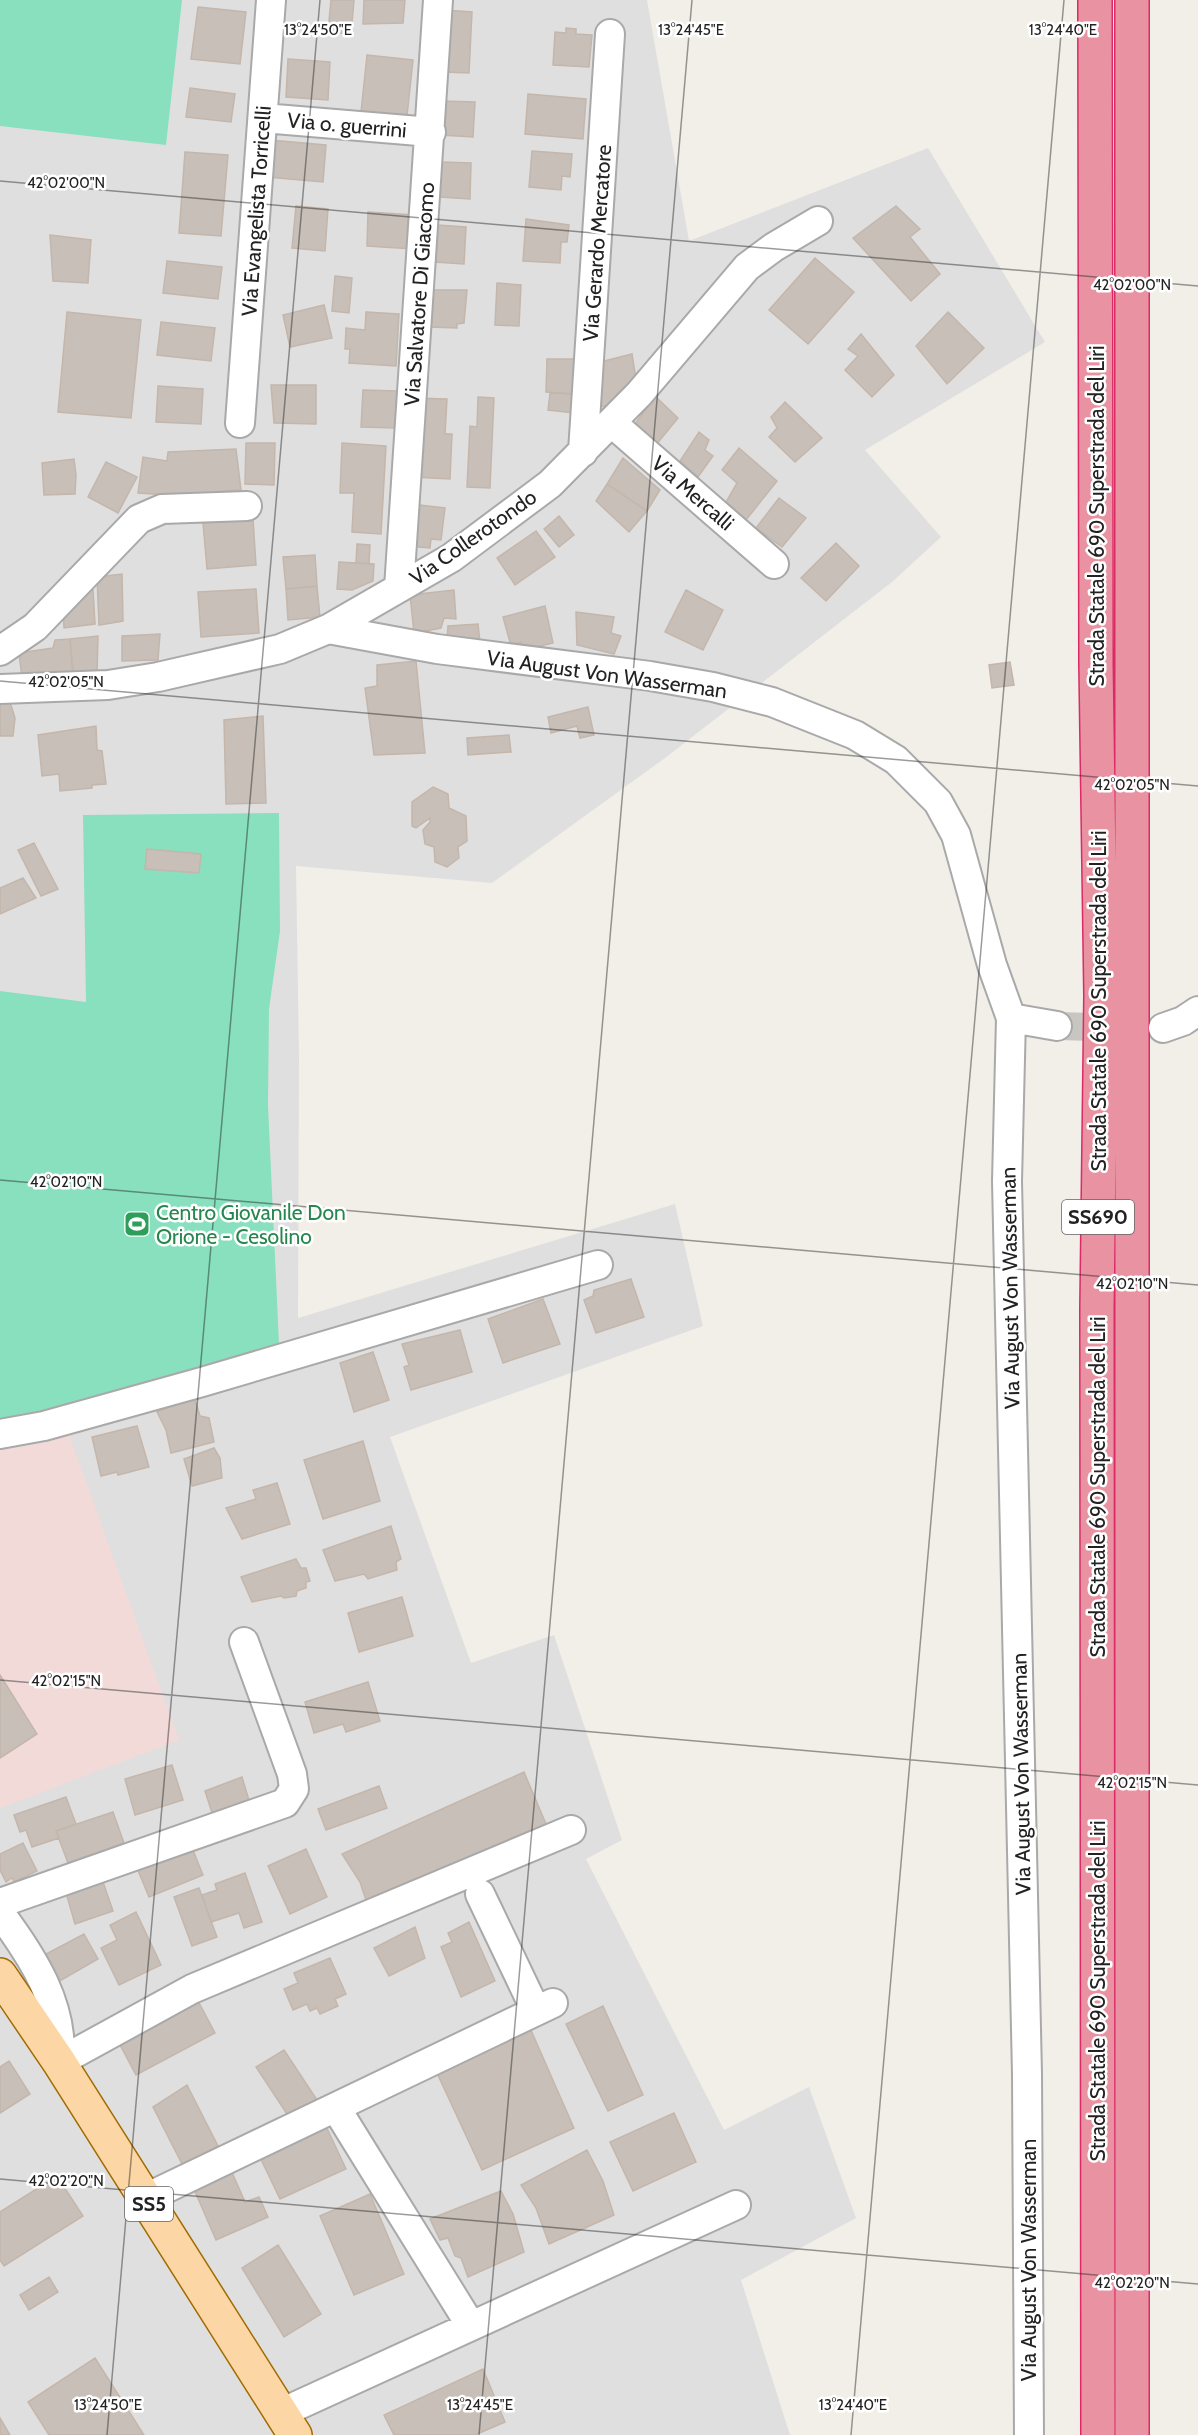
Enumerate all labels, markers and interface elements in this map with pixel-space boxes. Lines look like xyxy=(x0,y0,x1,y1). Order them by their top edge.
text: 13°24'50"E xyxy=(284,21,352,39)
text: 13°24'45"E xyxy=(658,21,724,39)
text: 13°24'40"E xyxy=(1029,21,1097,39)
street label: Via Evangelista Torricelli xyxy=(236,105,276,317)
street label: Via o. guerrini xyxy=(286,107,408,143)
street label: Via Gerardo Mercatore xyxy=(578,143,616,342)
text: 42°02'00"N xyxy=(27,174,105,192)
street label: Via Salvatore Di Giacomo xyxy=(399,181,439,407)
text: 42°02'00"N xyxy=(1093,276,1171,294)
street label: Strada Statale 690 Superstrada del Liri xyxy=(1084,346,1109,686)
street label: Via Mercalli xyxy=(647,450,739,536)
street label: Via Collerotondo xyxy=(405,484,541,590)
street label: Via August Von Wasserman xyxy=(485,645,729,703)
text: 42°02'05"N xyxy=(28,673,104,691)
text: 42°02'05"N xyxy=(1094,776,1170,794)
street label: Strada Statale 690 Superstrada del Liri xyxy=(1086,831,1111,1171)
street label: Via August Von Wasserman xyxy=(995,1167,1025,1409)
text: 42°02'10"N xyxy=(30,1173,102,1191)
place label: Centro Giovanile Don Orione - Cesolino xyxy=(156,1200,346,1249)
road number: SS690 xyxy=(1062,1200,1134,1234)
sports icon: Centro Giovanile Don Orione - Cesolino xyxy=(122,1209,152,1239)
text: 42°02'10"N xyxy=(1096,1275,1168,1293)
street label: Strada Statale 690 Superstrada del Liri xyxy=(1085,1317,1110,1657)
street label: Via August Von Wasserman xyxy=(1006,1653,1036,1895)
text: 42°02'15"N xyxy=(31,1672,101,1690)
text: 42°02'15"N xyxy=(1097,1774,1167,1792)
street label: Strada Statale 690 Superstrada del Liri xyxy=(1085,1821,1110,2161)
street label: Via August Von Wasserman xyxy=(1016,2139,1041,2381)
text: 42°02'20"N xyxy=(28,2172,104,2190)
road number: SS5 xyxy=(125,2187,173,2221)
text: 42°02'20"N xyxy=(1094,2274,1170,2292)
text: 13°24'50"E xyxy=(74,2396,142,2414)
text: 13°24'45"E xyxy=(447,2396,513,2414)
text: 13°24'40"E xyxy=(819,2396,887,2414)

